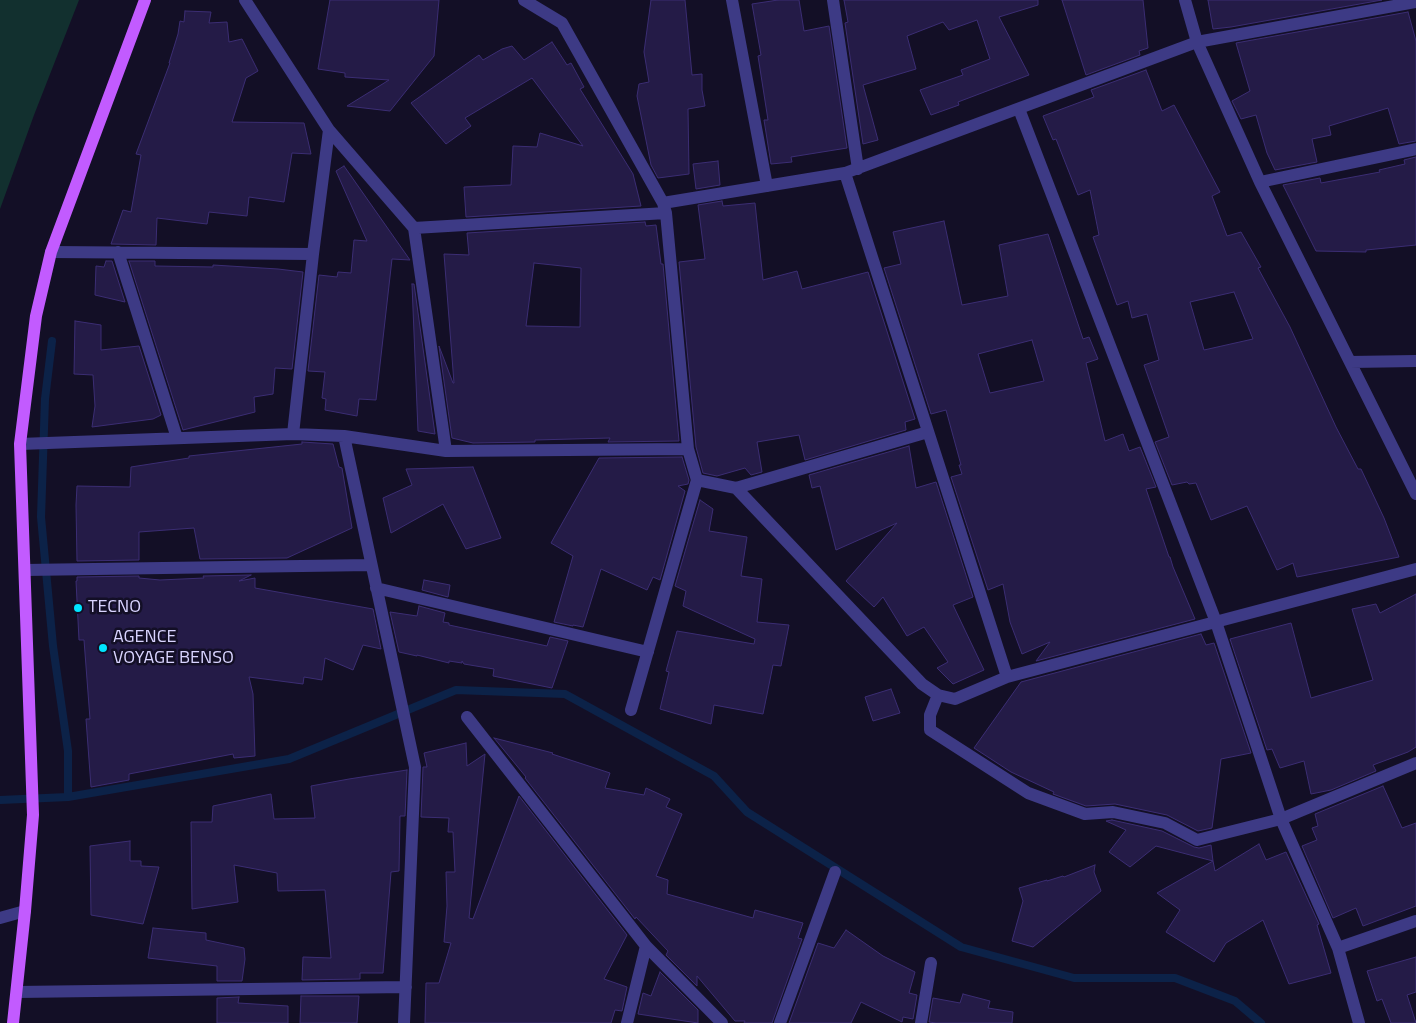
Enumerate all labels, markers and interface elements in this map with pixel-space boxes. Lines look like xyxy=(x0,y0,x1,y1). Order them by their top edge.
place label: TECNO xyxy=(88,597,141,619)
marker: TECNO xyxy=(72,602,84,614)
place label: AGENCE VOYAGE BENSO xyxy=(113,627,234,670)
marker: AGENCE VOYAGE BENSO xyxy=(97,642,109,654)

